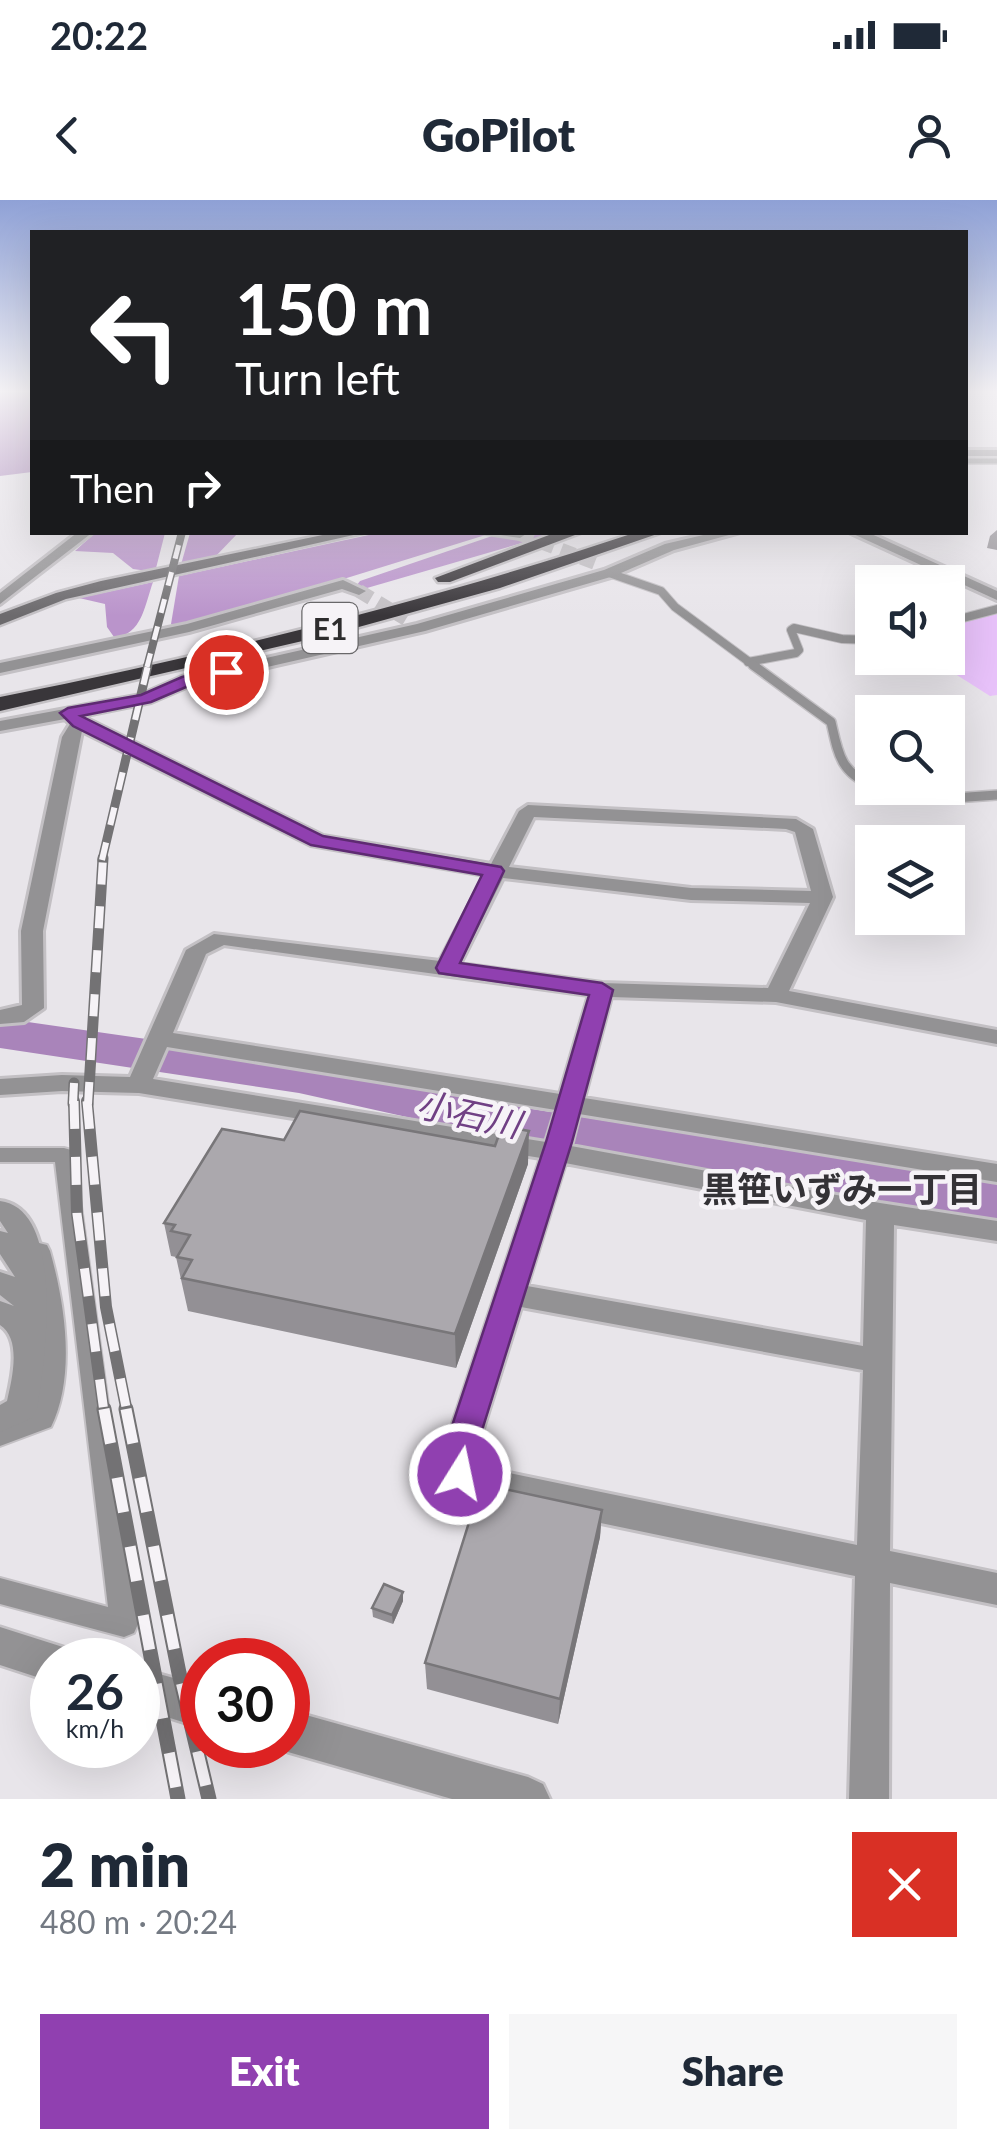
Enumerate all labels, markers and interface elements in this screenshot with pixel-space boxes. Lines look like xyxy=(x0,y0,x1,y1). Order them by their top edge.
text: 20:22 xyxy=(50,12,148,58)
icon: back xyxy=(40,108,95,163)
text: GoPilot xyxy=(422,108,575,162)
icon: person xyxy=(902,108,957,163)
text: 150 m xyxy=(235,266,432,350)
icon: left xyxy=(70,270,200,400)
text: Turn left xyxy=(235,351,400,405)
icon: right xyxy=(175,460,230,515)
text: Then xyxy=(70,465,155,511)
map controls xyxy=(855,565,965,935)
button: sound xyxy=(855,565,965,675)
road number: E1 xyxy=(302,603,358,653)
pin xyxy=(184,630,269,715)
icon: arrive xyxy=(199,645,254,700)
button: search xyxy=(855,695,965,805)
button: layers xyxy=(855,825,965,935)
water label: 小石川 xyxy=(413,1082,529,1145)
district label: 黒笹いずみ一丁目 xyxy=(702,1167,982,1209)
position arrow xyxy=(408,1422,512,1526)
speed limit sign: 30 xyxy=(180,1638,310,1768)
text: 26 xyxy=(66,1661,124,1721)
text: km/h xyxy=(66,1713,124,1743)
text: 2 min xyxy=(40,1828,190,1900)
button: close xyxy=(852,1832,957,1937)
text: 480 m · 20:24 xyxy=(40,1902,237,1941)
button: Exit xyxy=(40,2014,489,2129)
button: Share xyxy=(509,2014,957,2129)

